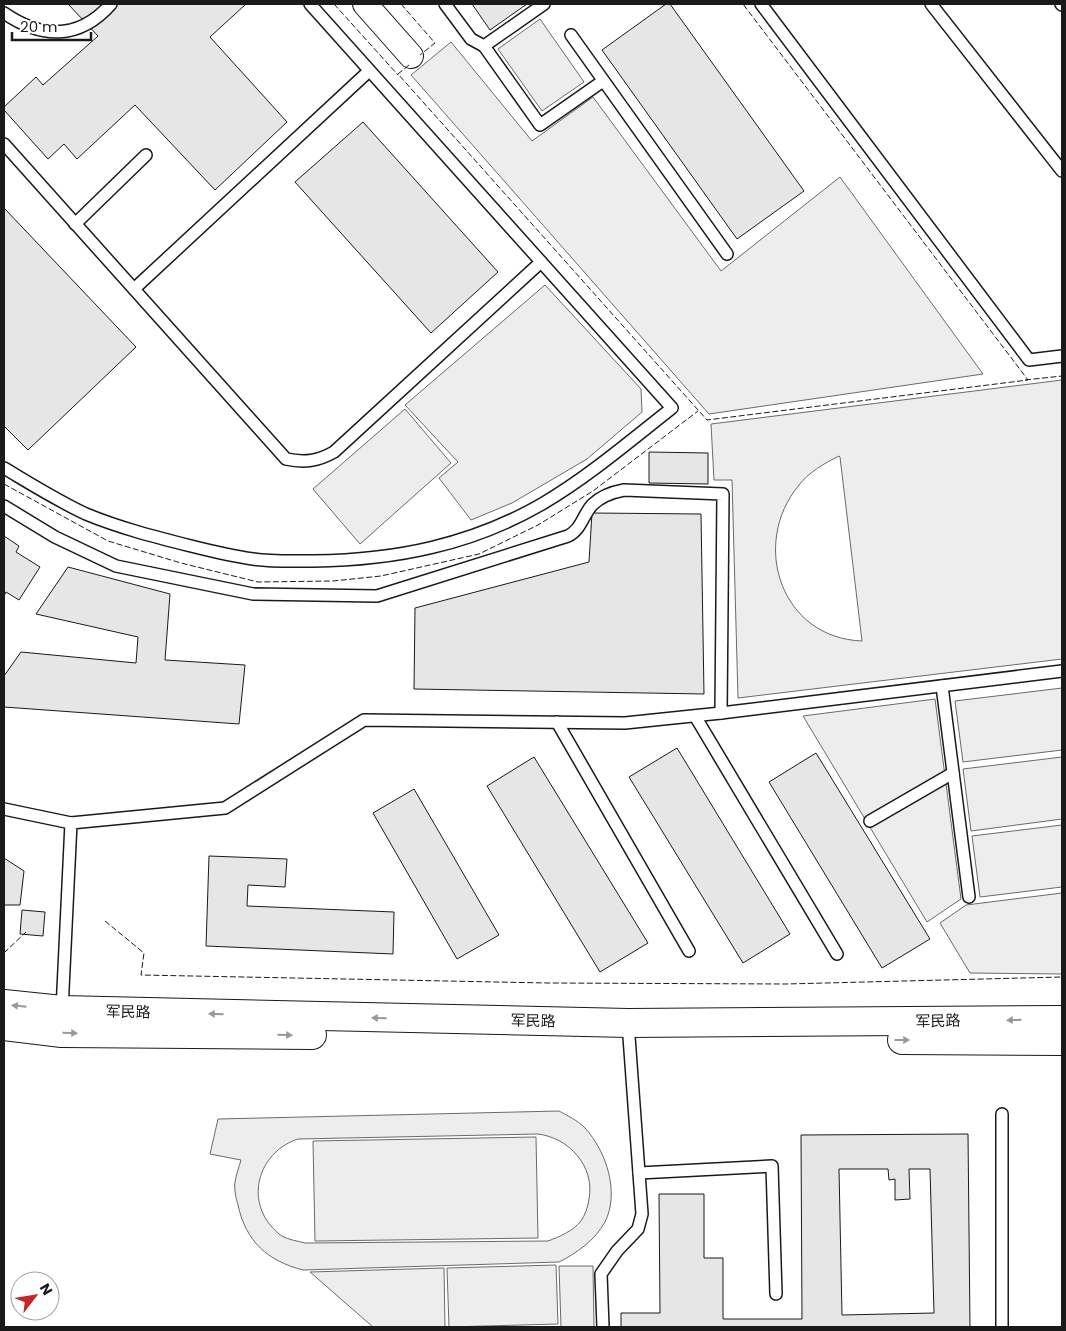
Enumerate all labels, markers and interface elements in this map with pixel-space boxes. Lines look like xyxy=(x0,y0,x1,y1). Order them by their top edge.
scale bar xyxy=(12,10,91,42)
text: 20 m xyxy=(20,16,58,37)
one-way arrow xyxy=(11,1001,27,1009)
street label: 军民路 xyxy=(105,1001,151,1022)
one-way arrow xyxy=(208,1010,224,1018)
street label: 军民路 xyxy=(510,1010,556,1031)
street label: 军民路 xyxy=(915,1010,961,1031)
one-way arrow xyxy=(370,1013,386,1021)
one-way arrow xyxy=(1005,1016,1021,1024)
one-way arrow xyxy=(62,1029,78,1037)
one-way arrow xyxy=(277,1031,293,1039)
one-way arrow xyxy=(894,1036,910,1044)
north arrow xyxy=(10,1271,60,1321)
text: N xyxy=(35,1280,57,1299)

